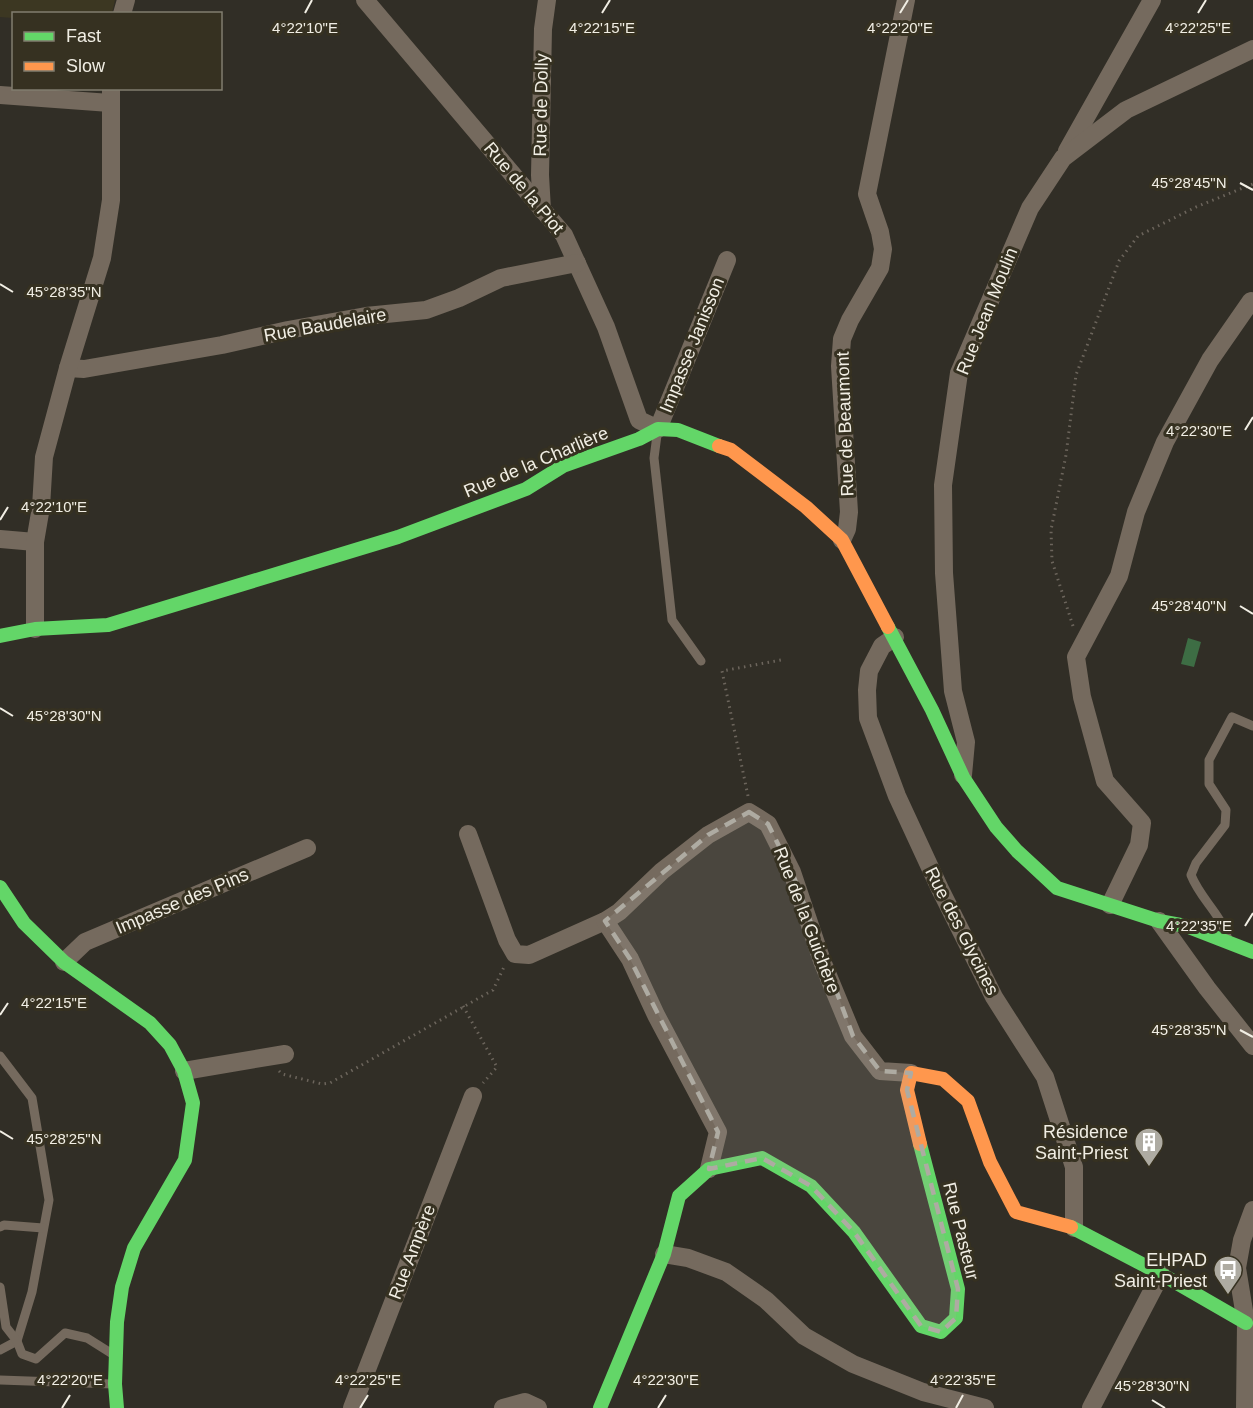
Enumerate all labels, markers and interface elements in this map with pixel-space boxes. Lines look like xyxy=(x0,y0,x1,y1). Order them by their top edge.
legend xyxy=(12,12,222,90)
text: 4°22'10"E xyxy=(272,19,338,36)
text: 4°22'15"E xyxy=(569,19,635,36)
text: 4°22'20"E xyxy=(867,19,933,36)
text: 4°22'25"E xyxy=(1165,19,1231,36)
text: Fast xyxy=(66,26,101,46)
street label: Rue de Dolly xyxy=(530,53,552,157)
text: Slow xyxy=(66,56,106,76)
street label: Rue de la Piot xyxy=(480,138,568,238)
text: 45°28'45"N xyxy=(1151,174,1227,191)
street label: Rue Jean Moulin xyxy=(952,245,1022,377)
street label: Impasse Janisson xyxy=(656,274,728,416)
text: 45°28'35"N xyxy=(26,283,102,300)
street label: Rue Baudelaire xyxy=(262,304,388,346)
street label: Rue de Beaumont xyxy=(832,351,858,497)
street label: Rue de la Charlière xyxy=(461,422,611,502)
text: 4°22'30"E xyxy=(1166,422,1232,439)
text: 4°22'10"E xyxy=(21,498,87,515)
text: 45°28'40"N xyxy=(1151,597,1227,614)
text: 45°28'30"N xyxy=(26,707,102,724)
street label: Rue de la Guichère xyxy=(770,844,844,996)
street label: Impasse des Pins xyxy=(113,864,251,938)
street label: Rue des Glycines xyxy=(921,864,1003,998)
text: 4°22'35"E xyxy=(1166,917,1232,934)
text: 4°22'15"E xyxy=(21,994,87,1011)
text: 45°28'35"N xyxy=(1151,1021,1227,1038)
place label: Résidence Saint-Priest xyxy=(1035,1122,1128,1163)
building icon: Résidence Saint-Priest xyxy=(1133,1126,1165,1168)
text: 45°28'25"N xyxy=(26,1130,102,1147)
street label: Rue Pasteur xyxy=(939,1180,983,1282)
street label: Rue Ampère xyxy=(385,1202,439,1302)
place label: EHPAD Saint-Priest xyxy=(1114,1250,1207,1291)
bus stop icon: EHPAD Saint-Priest xyxy=(1212,1254,1244,1296)
text: 4°22'20"E xyxy=(37,1371,103,1388)
text: 4°22'25"E xyxy=(335,1371,401,1388)
text: 4°22'30"E xyxy=(633,1371,699,1388)
text: 4°22'35"E xyxy=(930,1371,996,1388)
text: 45°28'30"N xyxy=(1114,1377,1190,1394)

